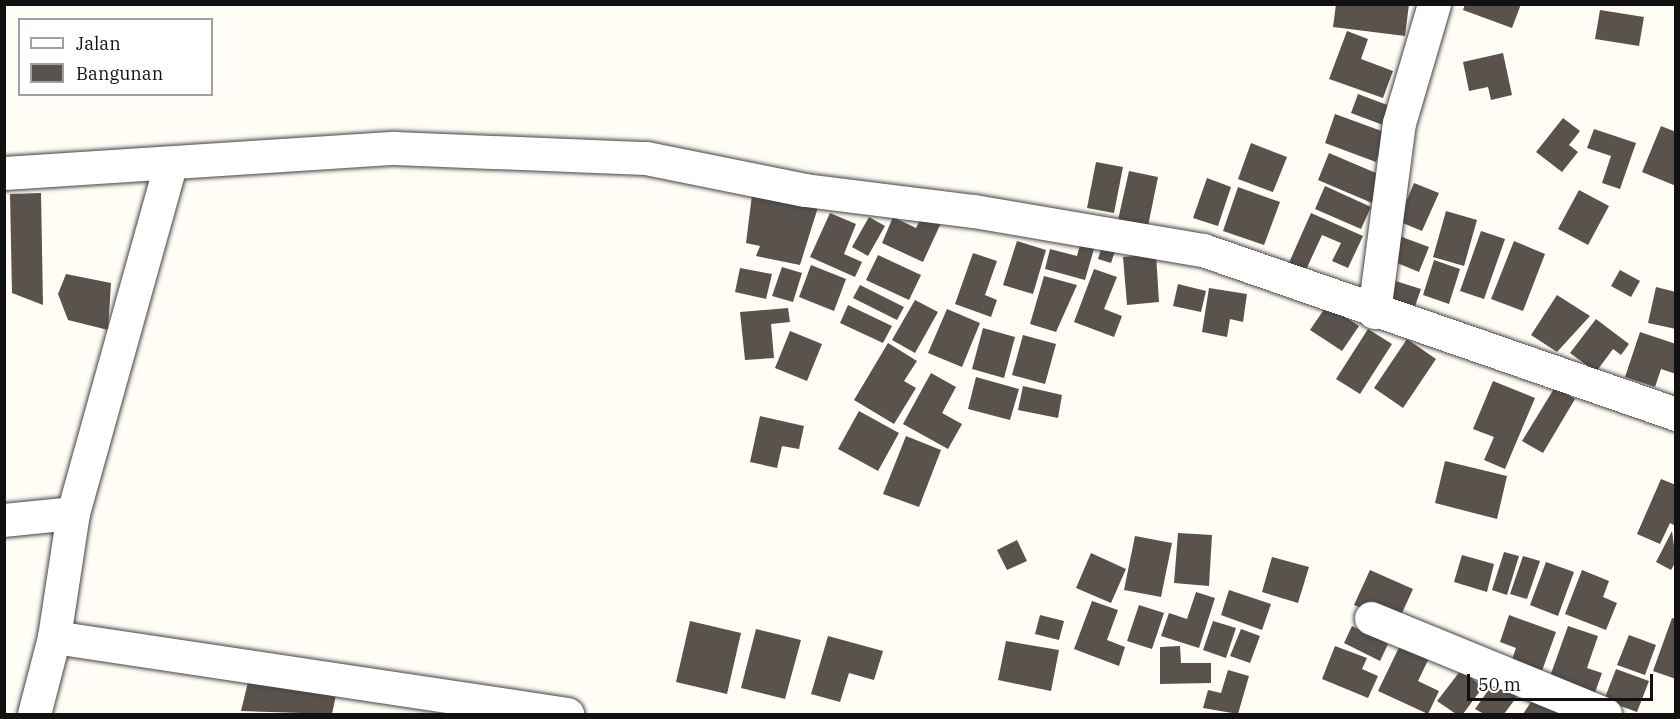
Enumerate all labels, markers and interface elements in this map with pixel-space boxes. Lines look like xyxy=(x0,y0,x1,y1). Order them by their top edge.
legend xyxy=(18,18,213,96)
text: Jalan xyxy=(76,32,121,55)
text: Bangunan xyxy=(76,62,163,85)
scale bar xyxy=(1470,662,1656,700)
text: 50 m xyxy=(1478,673,1521,696)

